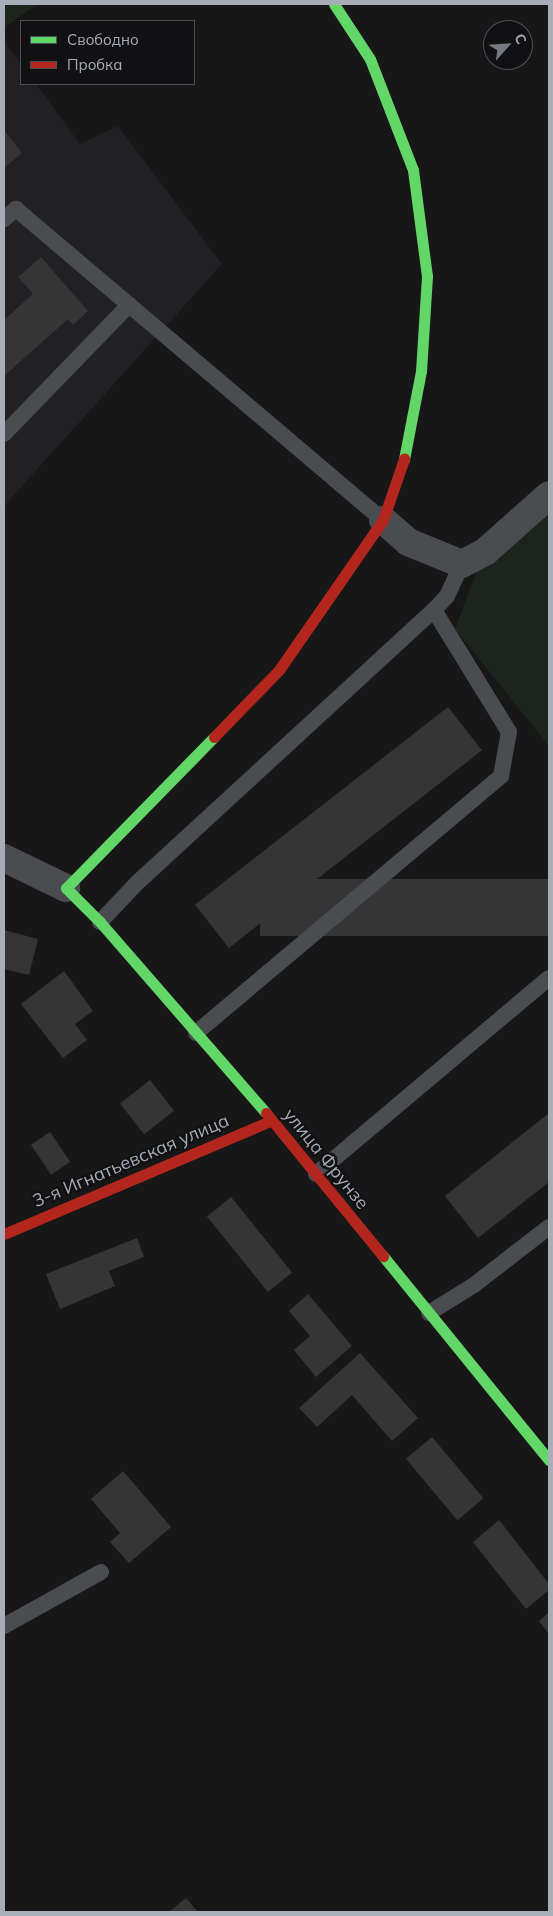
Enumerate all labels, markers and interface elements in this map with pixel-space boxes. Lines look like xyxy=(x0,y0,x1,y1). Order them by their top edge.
legend xyxy=(20,20,195,85)
north arrow xyxy=(483,20,533,70)
text: Свободно xyxy=(67,30,139,49)
text: С xyxy=(510,31,531,47)
text: Пробка xyxy=(67,55,122,74)
street label: улица Фрунзе xyxy=(279,1104,373,1214)
street label: 3-я Игнатьевская улица xyxy=(30,1110,232,1212)

